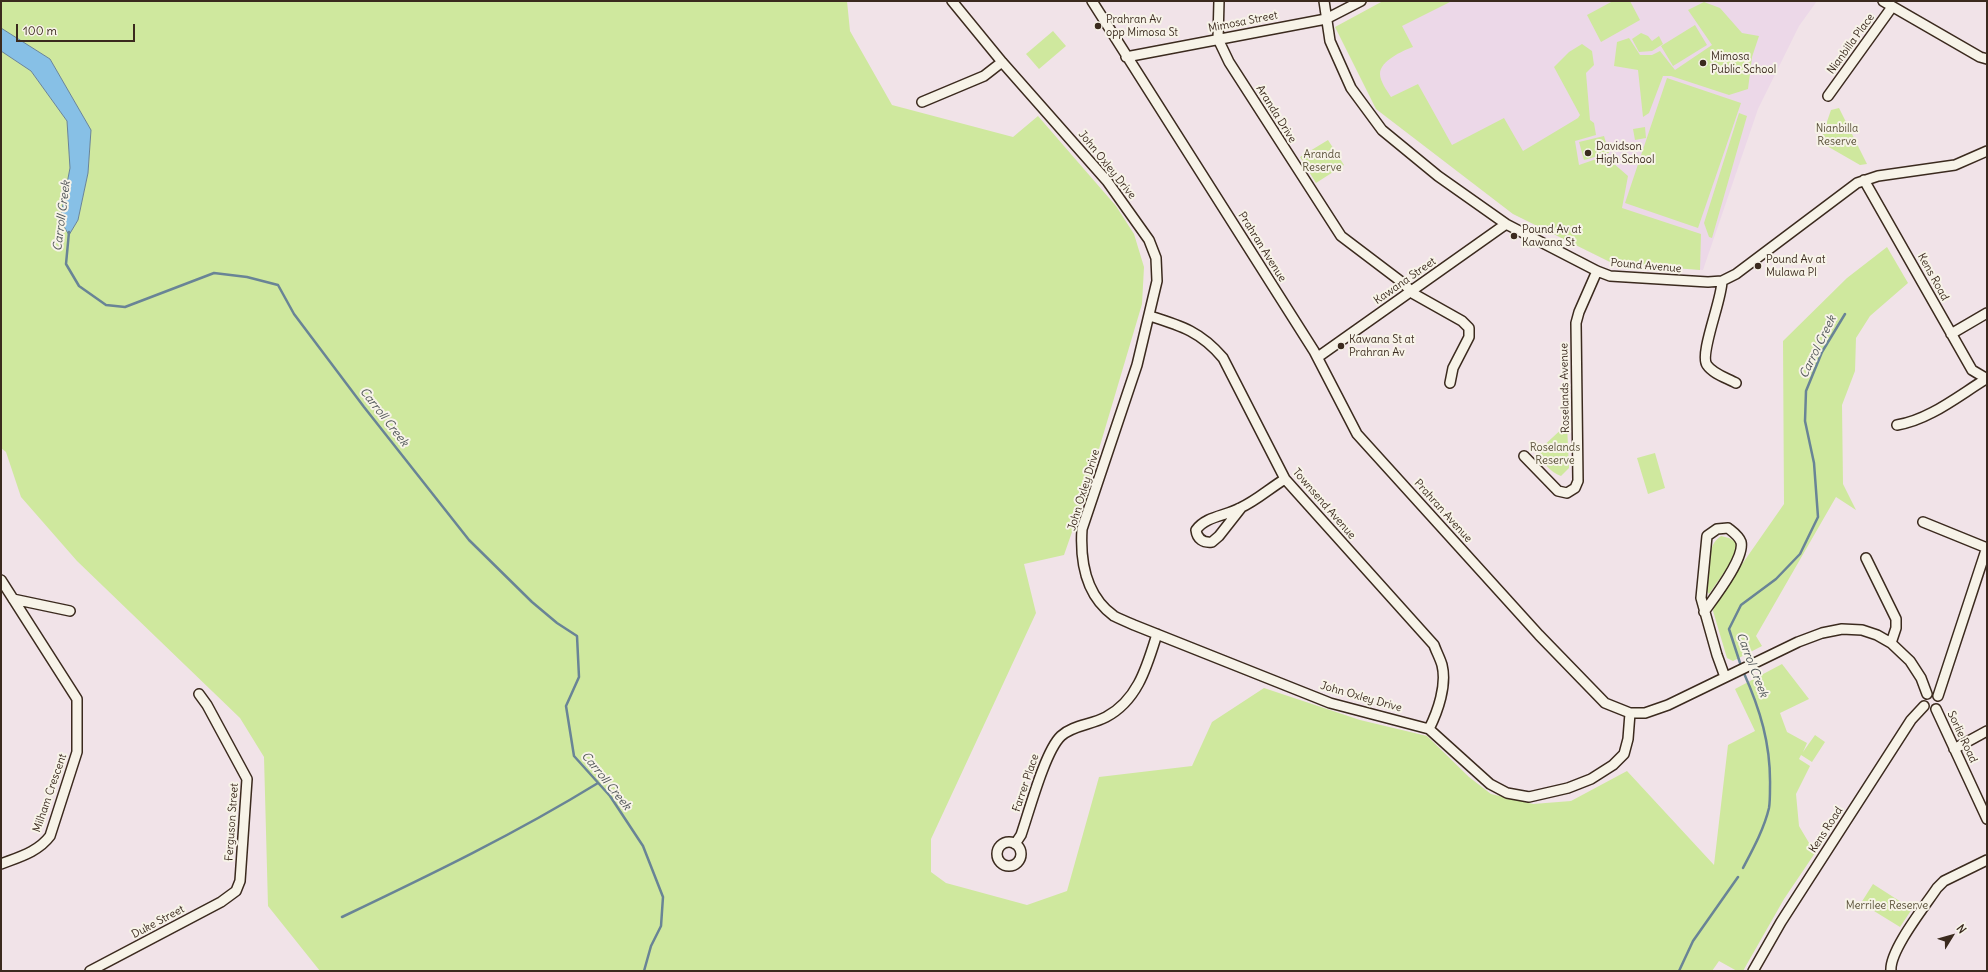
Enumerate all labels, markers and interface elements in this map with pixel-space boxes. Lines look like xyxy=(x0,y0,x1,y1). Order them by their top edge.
street label: Mimosa Street xyxy=(1207,9,1279,35)
street label: Nianbilla Place xyxy=(1825,11,1877,77)
place label: Prahran Av opp Mimosa St xyxy=(1106,13,1178,39)
scale bar xyxy=(18,16,137,42)
marker: Prahran Av opp Mimosa St xyxy=(1093,21,1103,31)
text: 100 m xyxy=(23,23,57,38)
place label: Mimosa Public School xyxy=(1711,50,1776,76)
marker: Mimosa Public School xyxy=(1698,58,1708,68)
street label: Aranda Drive xyxy=(1253,83,1299,145)
park label: Nianbilla Reserve xyxy=(1816,122,1858,148)
street label: John Oxley Drive xyxy=(1075,128,1139,202)
place label: Davidson High School xyxy=(1596,140,1654,166)
park label: Aranda Reserve xyxy=(1302,148,1342,174)
marker: Davidson High School xyxy=(1583,148,1593,158)
water label: Carroll Creek xyxy=(51,180,73,252)
street label: Prahran Avenue xyxy=(1235,210,1289,284)
place label: Pound Av at Kawana St xyxy=(1522,223,1581,249)
marker: Pound Av at Kawana St xyxy=(1509,231,1519,241)
street label: Kens Road xyxy=(1915,251,1951,303)
place label: Pound Av at Mulawa Pl xyxy=(1766,253,1825,279)
street label: Kawana Street xyxy=(1371,255,1439,307)
street label: Pound Avenue xyxy=(1610,256,1682,276)
marker: Pound Av at Mulawa Pl xyxy=(1753,261,1763,271)
water label: Carrol Creek xyxy=(1797,313,1839,381)
place label: Kawana St at Prahran Av xyxy=(1349,333,1414,359)
marker: Kawana St at Prahran Av xyxy=(1336,341,1346,351)
street label: Roselands Avenue xyxy=(1558,343,1572,433)
water label: Carroll Creek xyxy=(357,385,411,449)
park label: Roselands Reserve xyxy=(1530,441,1580,467)
street label: John Oxley Drive xyxy=(1065,448,1103,532)
street label: Townsend Avenue xyxy=(1290,466,1358,542)
street label: Prahran Avenue xyxy=(1411,477,1475,545)
water label: Carrol Creek xyxy=(1733,631,1771,699)
street label: John Oxley Drive xyxy=(1319,679,1403,715)
street label: Sorlie Road xyxy=(1944,709,1980,765)
water label: Carroll Creek xyxy=(578,749,634,813)
street label: Milham Crescent xyxy=(30,752,70,834)
street label: Farrer Place xyxy=(1010,752,1042,814)
street label: Ferguson Street xyxy=(223,783,241,861)
street label: Kens Road xyxy=(1806,804,1846,856)
park label: Merrilee Reserve xyxy=(1846,899,1928,913)
street label: Duke Street xyxy=(129,903,187,941)
north arrow xyxy=(1932,916,1972,956)
text: N xyxy=(1954,922,1969,936)

